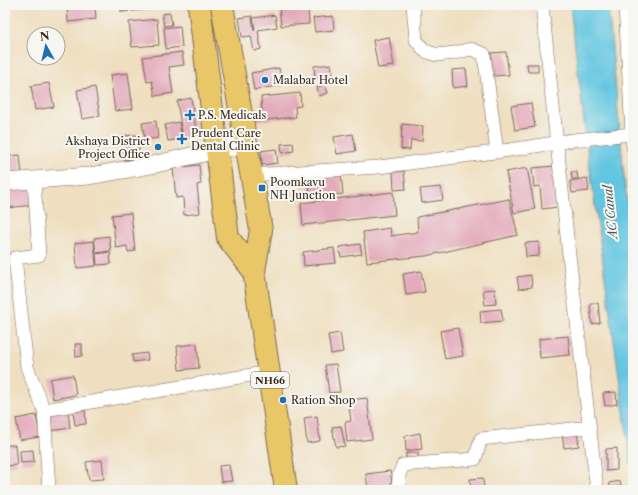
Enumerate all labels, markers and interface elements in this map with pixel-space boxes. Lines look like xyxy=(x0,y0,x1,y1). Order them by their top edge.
north arrow xyxy=(26,26,66,66)
text: N xyxy=(39,28,51,44)
place label: Malabar Hotel xyxy=(273,73,349,87)
marker: Malabar Hotel xyxy=(260,75,270,85)
place label: P.S. Medicals xyxy=(198,108,267,122)
marker: P.S. Medicals xyxy=(185,110,195,120)
place label: Prudent Care Dental Clinic xyxy=(191,126,261,153)
marker: Prudent Care Dental Clinic xyxy=(176,133,188,145)
place label: Akshaya District Project Office xyxy=(64,134,150,161)
marker: Akshaya District Project Office xyxy=(153,142,163,152)
place label: Poomkavu NH Junction xyxy=(270,175,336,202)
marker: Poomkavu NH Junction xyxy=(257,183,267,193)
water label: AC Canal xyxy=(600,183,620,242)
road number: NH66 xyxy=(251,372,289,388)
place label: Ration Shop xyxy=(291,393,356,407)
marker: Ration Shop xyxy=(278,395,288,405)

